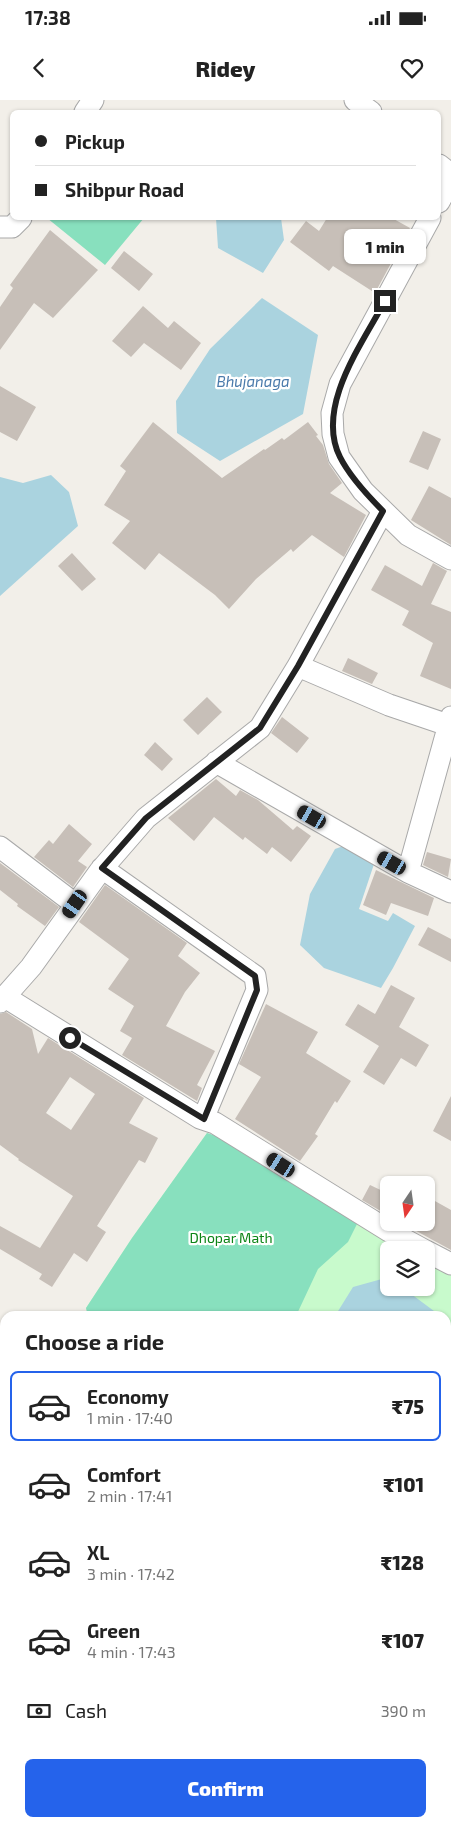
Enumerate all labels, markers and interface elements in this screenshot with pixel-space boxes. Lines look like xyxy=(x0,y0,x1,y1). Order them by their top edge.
text: 17:38 xyxy=(25,6,71,29)
icon: back xyxy=(25,54,53,82)
icon: heart xyxy=(398,54,426,82)
text: Ridey xyxy=(196,55,255,81)
text: Pickup xyxy=(65,130,125,153)
text: Shibpur Road xyxy=(65,178,184,201)
callout: 1 min xyxy=(344,228,426,264)
text: 1 min xyxy=(365,237,405,256)
route end xyxy=(374,290,396,312)
water label: Bhujanaga xyxy=(216,372,290,391)
car xyxy=(295,803,328,831)
car xyxy=(375,849,408,877)
car xyxy=(60,887,89,921)
route start xyxy=(59,1027,81,1049)
car xyxy=(264,1151,297,1179)
north arrow xyxy=(380,1176,435,1231)
map controls xyxy=(380,1176,435,1296)
park label: Dhopar Math xyxy=(189,1229,273,1246)
button: layers xyxy=(380,1241,435,1296)
text: Choose a ride xyxy=(25,1328,164,1354)
icon: car xyxy=(27,1384,72,1429)
text: Economy xyxy=(87,1385,169,1408)
text: ₹75 xyxy=(392,1395,424,1418)
text: 1 min · 17:40 xyxy=(87,1408,173,1427)
icon: car xyxy=(27,1462,72,1507)
text: Comfort xyxy=(87,1463,161,1486)
text: ₹101 xyxy=(383,1473,424,1496)
text: 2 min · 17:41 xyxy=(87,1486,172,1505)
icon: car xyxy=(27,1540,72,1585)
text: XL xyxy=(87,1541,109,1564)
text: ₹128 xyxy=(381,1551,424,1574)
text: 3 min · 17:42 xyxy=(87,1564,175,1583)
icon: car xyxy=(27,1618,72,1663)
text: Green xyxy=(87,1619,140,1642)
text: ₹107 xyxy=(382,1629,424,1652)
text: 4 min · 17:43 xyxy=(87,1642,176,1661)
icon: cash xyxy=(25,1697,53,1725)
text: Cash xyxy=(65,1699,107,1722)
text: 390 m xyxy=(381,1701,426,1720)
button: Confirm xyxy=(25,1759,426,1817)

